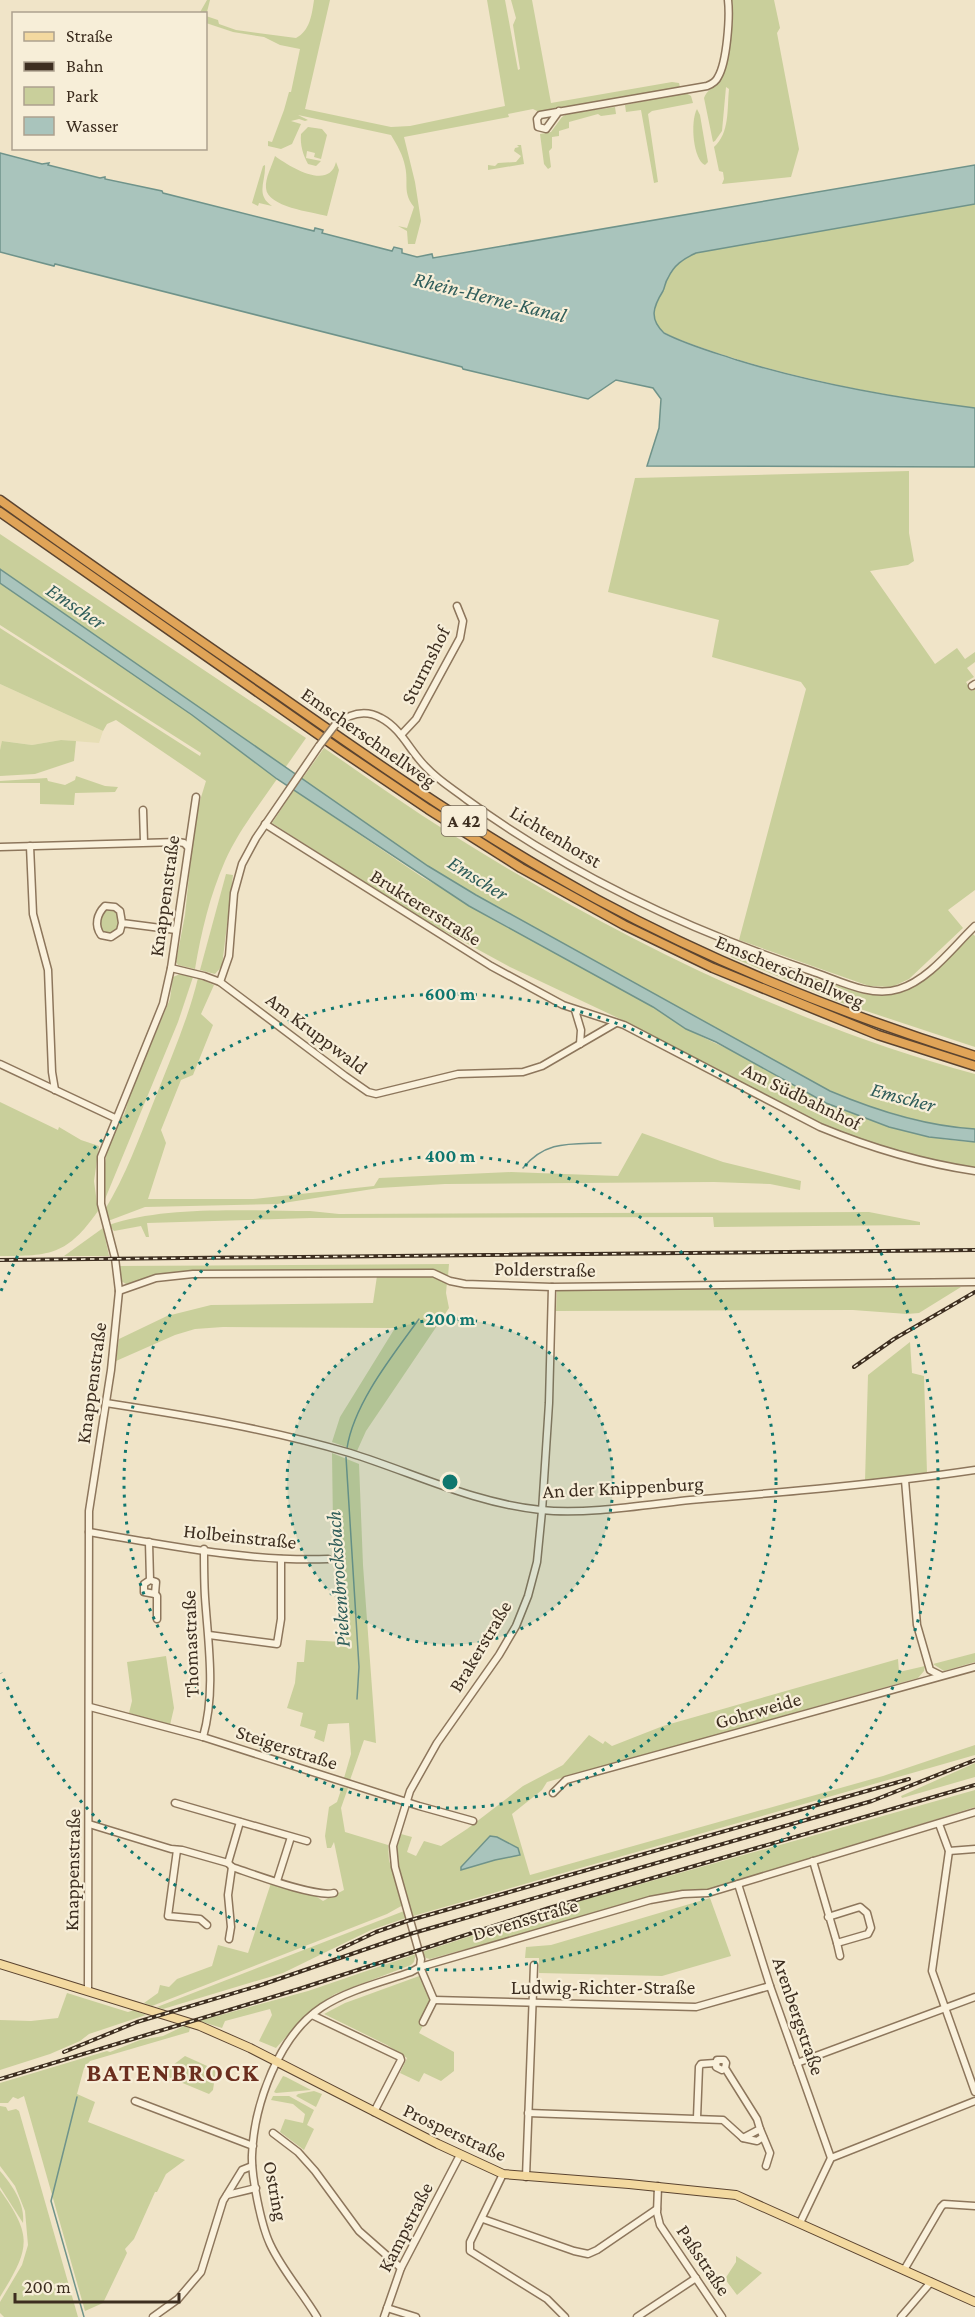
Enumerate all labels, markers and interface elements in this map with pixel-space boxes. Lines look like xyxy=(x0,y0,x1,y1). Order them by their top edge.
legend xyxy=(12,12,207,150)
text: Straße xyxy=(66,26,113,46)
text: Bahn xyxy=(66,56,104,76)
text: Park xyxy=(66,86,98,106)
text: Wasser xyxy=(66,116,119,136)
water label: Rhein-Herne-Kanal xyxy=(411,266,569,328)
water label: Emscher xyxy=(42,578,111,635)
street label: Sturmshof xyxy=(396,622,454,708)
street label: Emscherschnellweg xyxy=(297,682,441,793)
street label: Lichtenhorst xyxy=(506,800,606,872)
road number: A 42 xyxy=(442,806,486,836)
street label: Knappenstraße xyxy=(145,834,184,958)
water label: Emscher xyxy=(444,850,513,906)
street label: Bruktererstraße xyxy=(367,864,486,950)
street label: Emscherschnellweg xyxy=(712,930,868,1013)
text: 600 m xyxy=(425,984,476,1004)
street label: Am Kruppwald xyxy=(261,988,372,1079)
street label: Am Südbahnhof xyxy=(739,1058,866,1135)
water label: Emscher xyxy=(868,1077,939,1117)
text: 400 m xyxy=(425,1146,476,1166)
street label: Polderstraße xyxy=(494,1257,596,1281)
text: 200 m xyxy=(425,1309,476,1329)
street label: Knappenstraße xyxy=(72,1321,111,1445)
centre of rings xyxy=(440,1472,460,1492)
street label: An der Knippenburg xyxy=(542,1472,705,1503)
water label: Piekenbrocksbach xyxy=(321,1510,355,1648)
street label: Holbeinstraße xyxy=(182,1519,298,1553)
street label: Thomastraße xyxy=(177,1590,203,1698)
street label: Brakerstraße xyxy=(444,1596,516,1696)
street label: Gohrweide xyxy=(713,1687,804,1733)
street label: Steigerstraße xyxy=(233,1720,341,1775)
street label: Knappenstraße xyxy=(60,1808,85,1931)
street label: Devensstraße xyxy=(470,1893,581,1945)
street label: Arenbergstraße xyxy=(768,1954,830,2078)
street label: Ludwig-Richter-Straße xyxy=(511,1976,696,1999)
district label: BATENBROCK xyxy=(86,2058,260,2087)
street label: Prosperstraße xyxy=(400,2099,510,2166)
street label: Ostring xyxy=(258,2159,293,2223)
street label: Kampstraße xyxy=(373,2178,438,2276)
street label: Paßstraße xyxy=(672,2220,736,2300)
scale bar xyxy=(15,2266,178,2304)
text: 200 m xyxy=(24,2277,71,2297)

